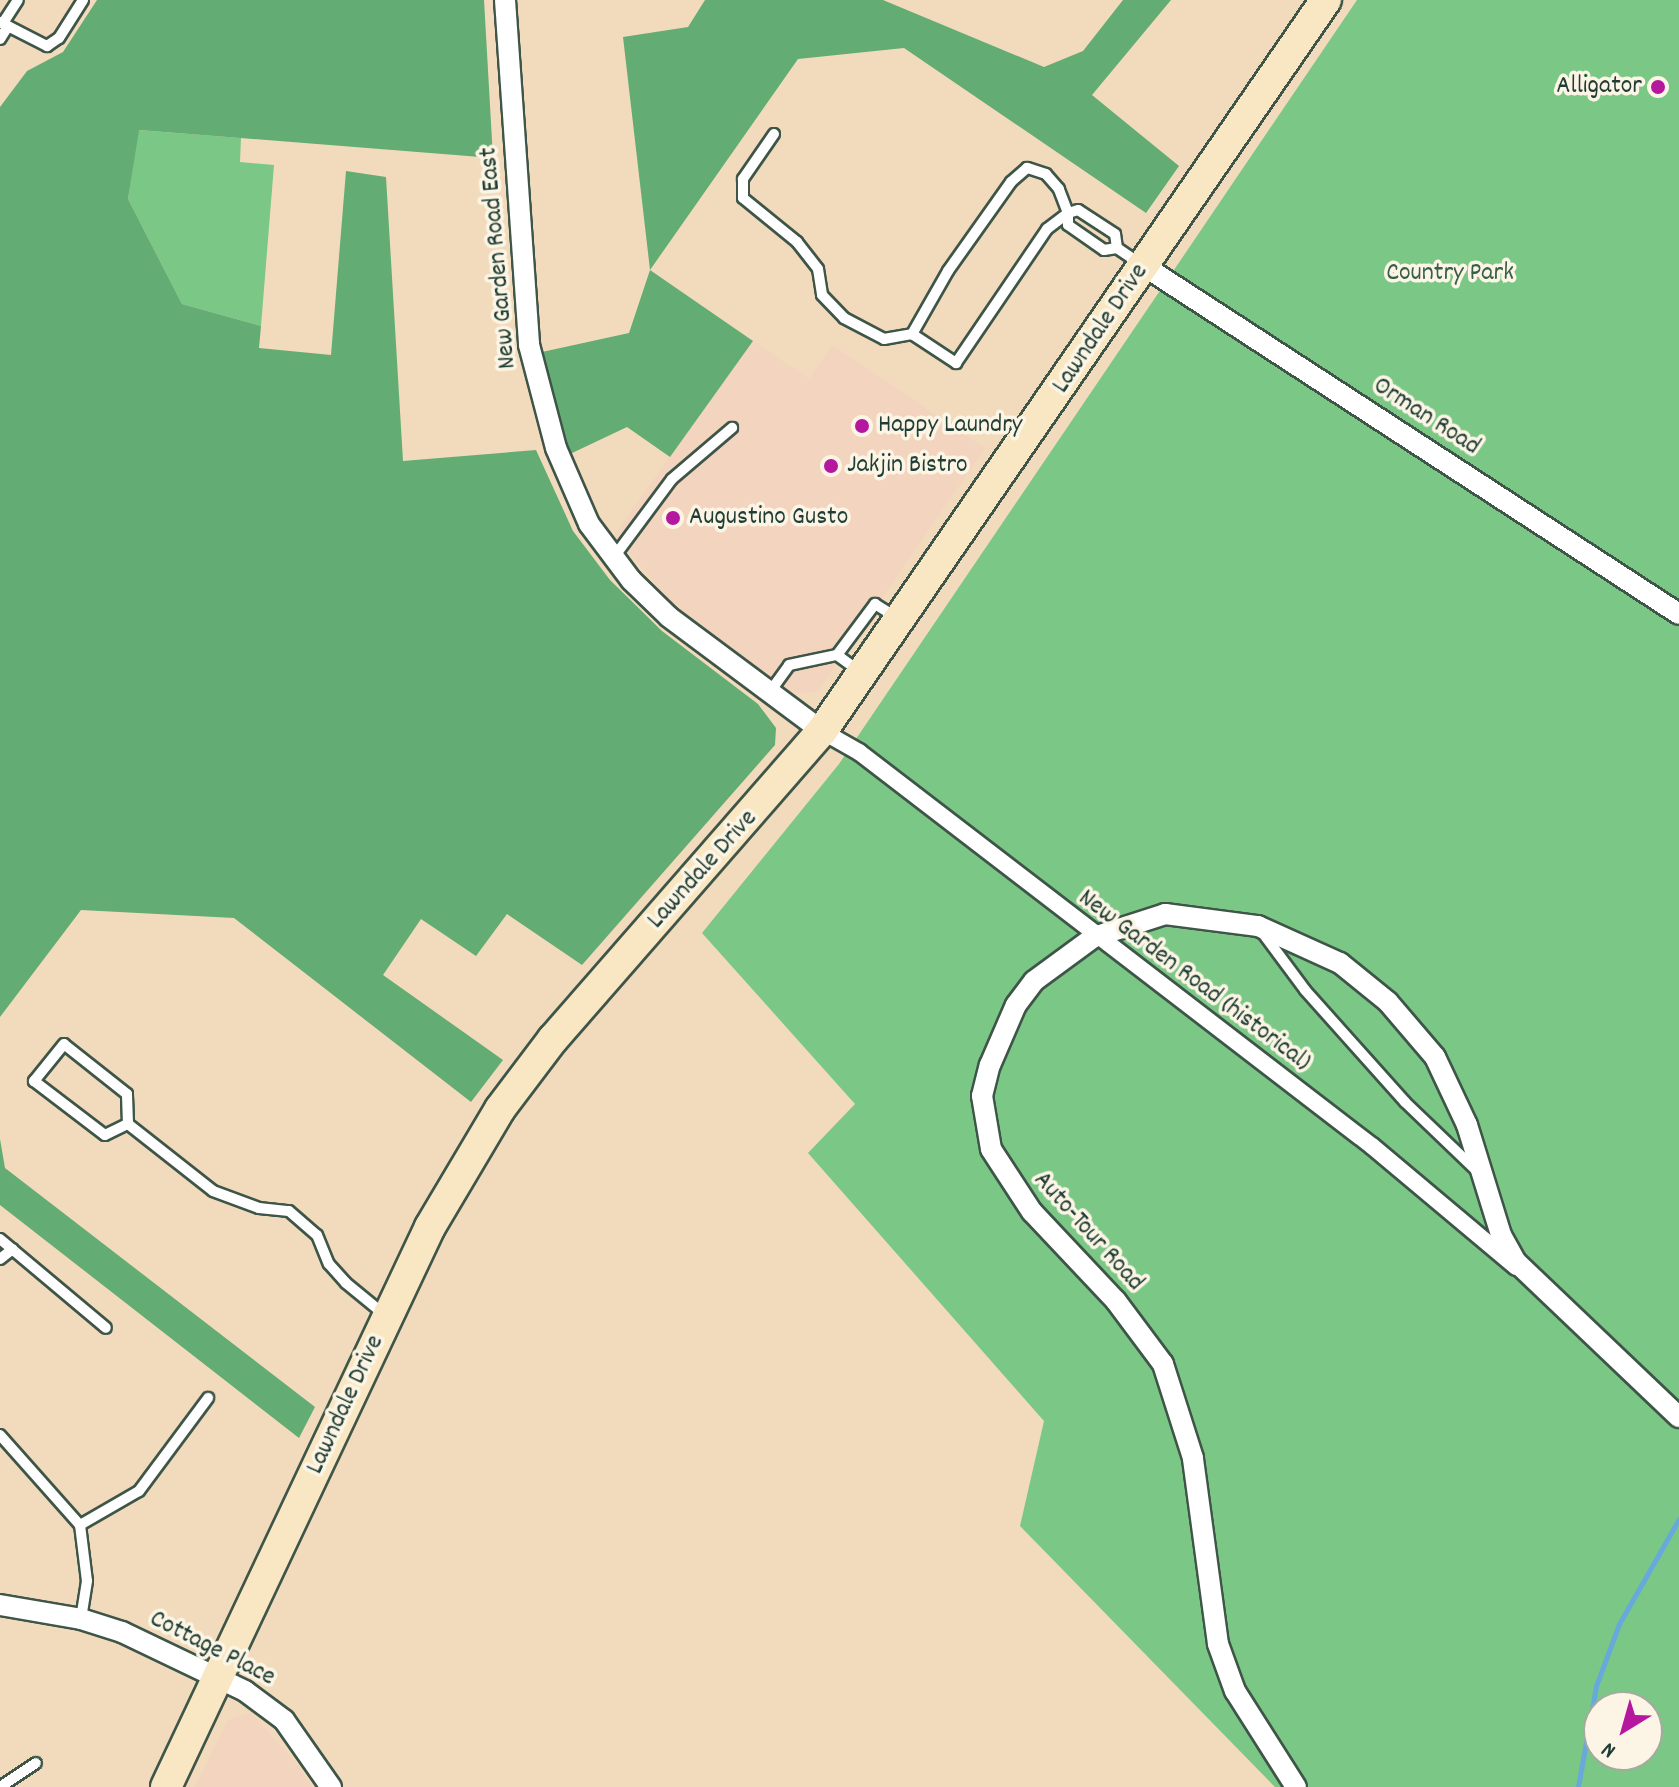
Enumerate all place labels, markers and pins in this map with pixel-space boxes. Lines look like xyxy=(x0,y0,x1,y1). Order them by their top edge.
place label: Alligator xyxy=(1556,71,1642,103)
marker: Alligator xyxy=(1649,78,1667,96)
place label: Happy Laundry xyxy=(878,410,1022,442)
marker: Happy Laundry xyxy=(853,417,871,435)
place label: Jakjin Bistro xyxy=(847,450,968,482)
marker: Jakjin Bistro xyxy=(822,457,840,475)
place label: Augustino Gusto xyxy=(689,502,848,534)
marker: Augustino Gusto xyxy=(664,509,682,527)

